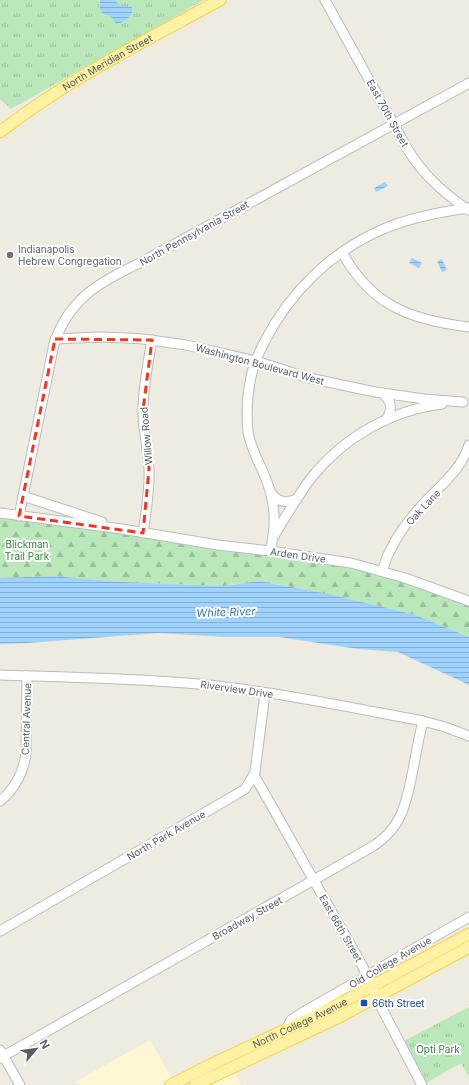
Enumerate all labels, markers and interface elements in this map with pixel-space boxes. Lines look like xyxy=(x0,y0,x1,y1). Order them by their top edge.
street label: North Meridian Street xyxy=(60,31,155,93)
street label: East 70th Street xyxy=(365,77,412,149)
street label: North Pennsylvania Street xyxy=(137,198,251,268)
place label: Indianapolis Hebrew Congregation xyxy=(18,243,122,267)
marker: Indianapolis Hebrew Congregation xyxy=(5,250,15,260)
street label: Washington Boulevard West xyxy=(194,341,326,387)
street label: Willow Road xyxy=(137,407,155,465)
street label: Oak Lane xyxy=(403,486,443,527)
park label: Blickman Trail Park xyxy=(5,538,50,562)
street label: Arden Drive xyxy=(269,545,327,565)
water label: White River xyxy=(196,604,257,620)
street label: Riverview Drive xyxy=(200,678,274,700)
street label: Central Avenue xyxy=(19,683,33,755)
street label: North Park Avenue xyxy=(125,808,208,862)
street label: East 66th Street xyxy=(317,892,365,964)
street label: Broadway Street xyxy=(210,893,285,942)
street label: Old College Avenue xyxy=(347,934,433,990)
street label: North College Avenue xyxy=(250,995,349,1050)
place label: 66th Street xyxy=(372,997,425,1009)
marker: 66th Street xyxy=(359,998,369,1008)
north arrow xyxy=(16,1029,56,1069)
text: N xyxy=(37,1037,53,1051)
park label: Opti Park xyxy=(416,1043,460,1055)

